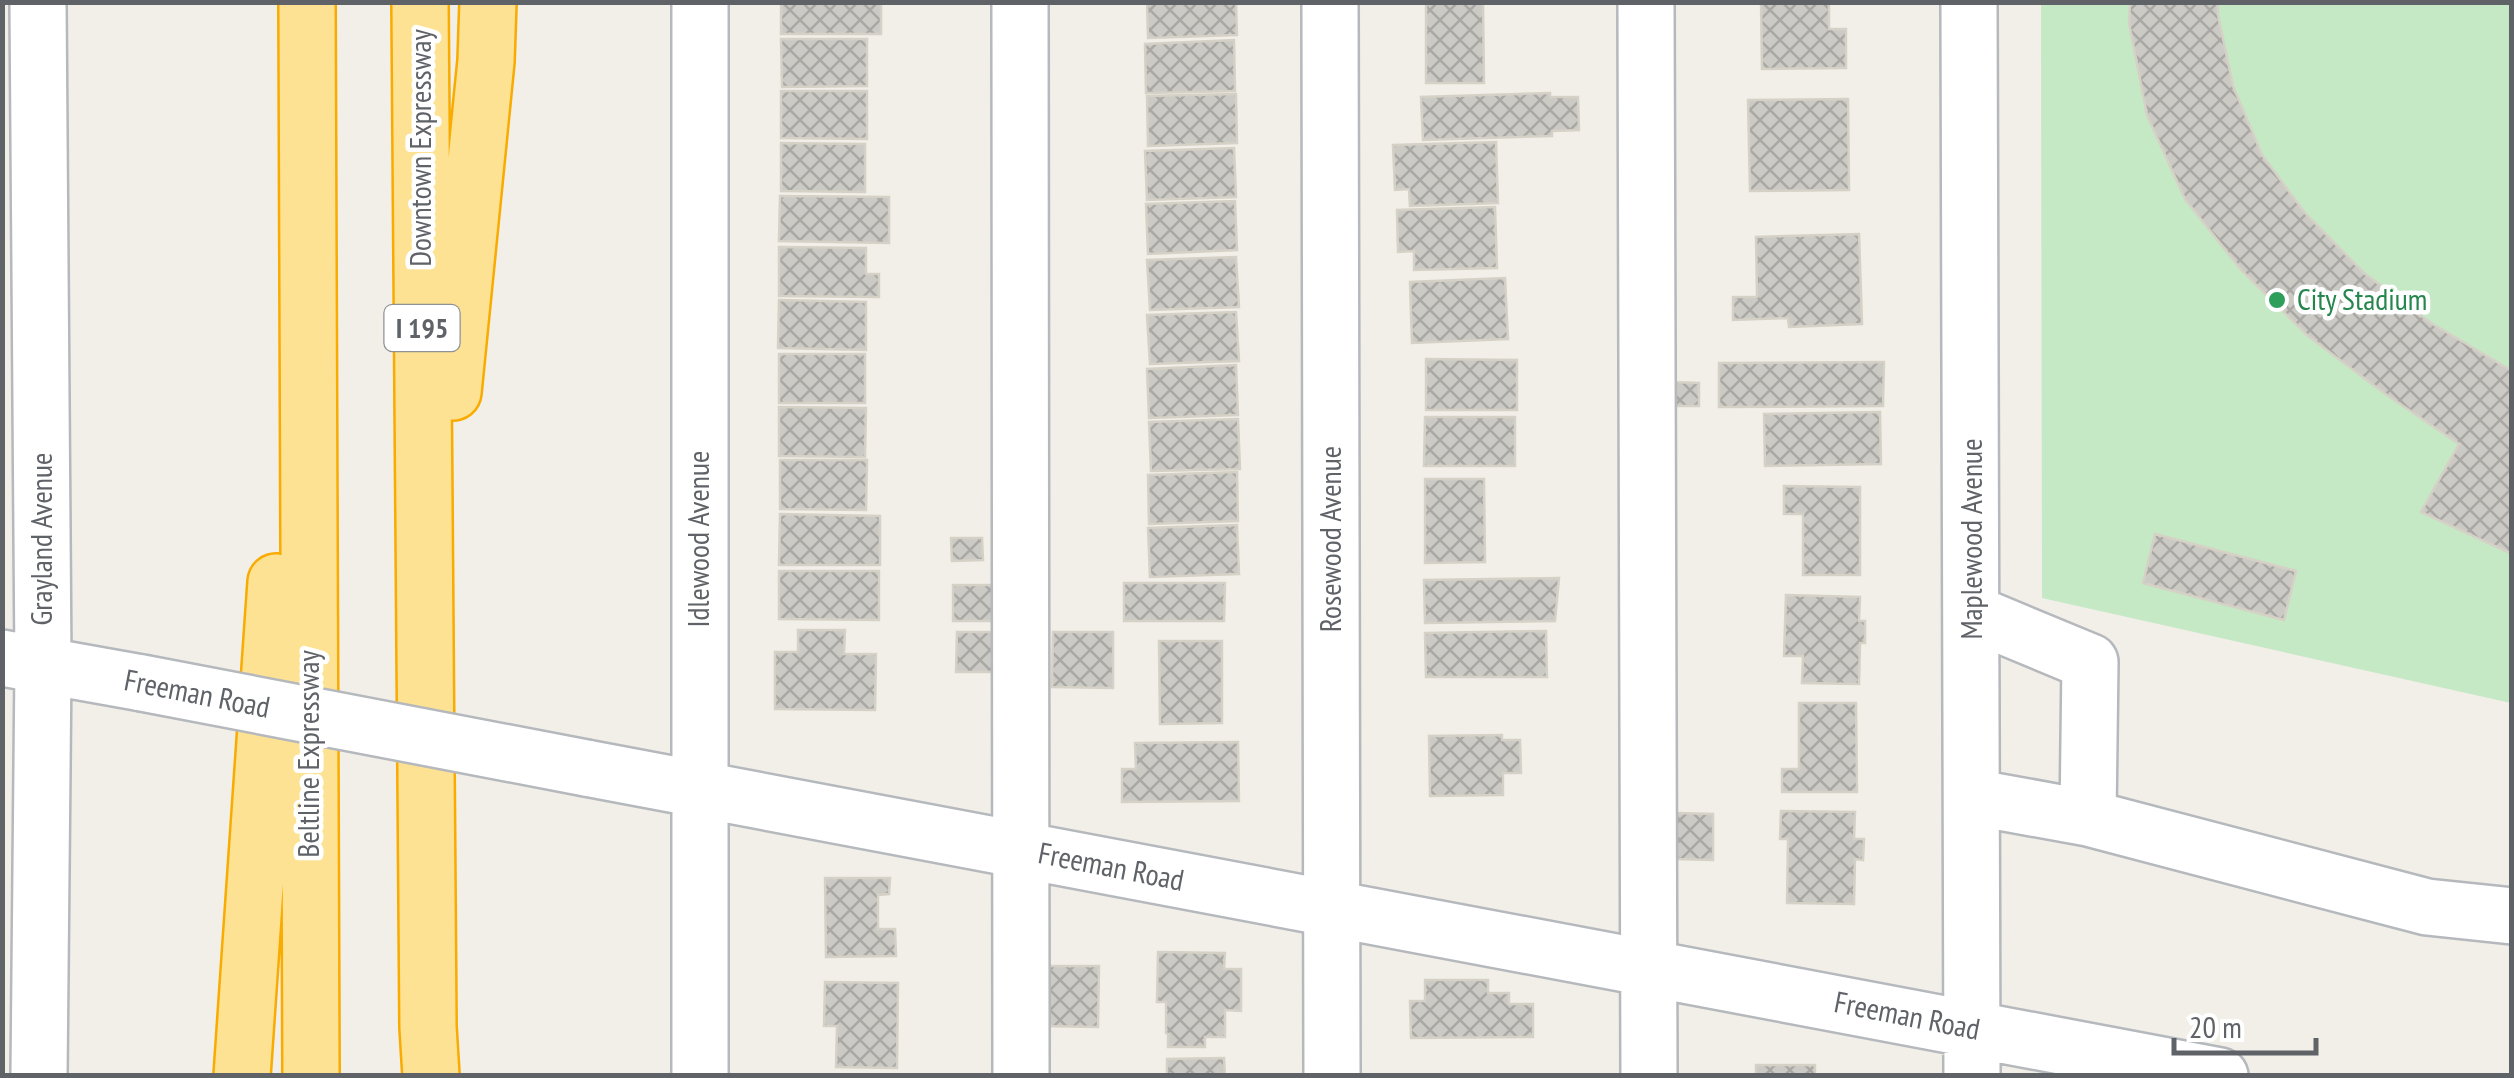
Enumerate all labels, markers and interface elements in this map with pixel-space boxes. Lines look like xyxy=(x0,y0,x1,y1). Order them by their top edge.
street label: Downtown Expressway xyxy=(400,29,439,267)
place label: City Stadium xyxy=(2297,279,2427,318)
marker: City Stadium xyxy=(2266,289,2288,311)
road number: I 195 xyxy=(384,305,460,351)
street label: Maplewood Avenue xyxy=(1951,438,1990,640)
street label: Rosewood Avenue xyxy=(1310,446,1349,632)
street label: Idlewood Avenue xyxy=(678,451,717,627)
street label: Grayland Avenue xyxy=(21,453,60,625)
street label: Beltline Expressway xyxy=(288,650,327,858)
street label: Freeman Road xyxy=(121,659,273,726)
street label: Freeman Road xyxy=(1035,832,1187,899)
street label: Freeman Road xyxy=(1831,981,1983,1048)
scale bar xyxy=(2174,993,2316,1055)
text: 20 m xyxy=(2189,1007,2242,1046)

